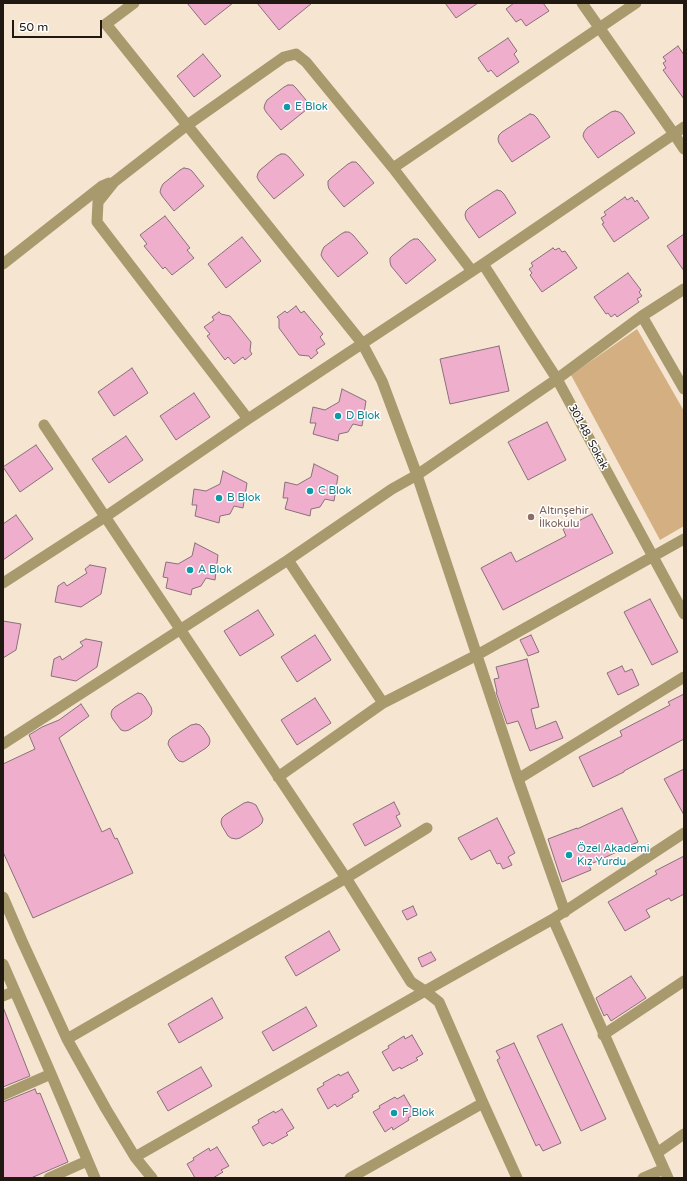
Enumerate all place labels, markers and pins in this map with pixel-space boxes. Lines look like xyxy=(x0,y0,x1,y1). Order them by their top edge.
place label: E Blok xyxy=(295,100,328,114)
marker: E Blok xyxy=(282,102,292,112)
place label: D Blok xyxy=(346,409,380,423)
marker: D Blok xyxy=(333,411,343,421)
place label: C Blok xyxy=(318,484,351,498)
marker: C Blok xyxy=(305,486,315,496)
place label: B Blok xyxy=(227,491,260,505)
marker: B Blok xyxy=(214,493,224,503)
place label: Altınşehir İlkokulu xyxy=(539,504,589,530)
marker: Altınşehir İlkokulu xyxy=(526,512,536,522)
place label: A Blok xyxy=(198,563,232,577)
marker: A Blok xyxy=(185,565,195,575)
place label: Özel Akademi Kız Yurdu xyxy=(577,842,649,868)
marker: Özel Akademi Kız Yurdu xyxy=(564,850,574,860)
place label: F Blok xyxy=(402,1106,435,1120)
marker: F Blok xyxy=(389,1108,399,1118)

